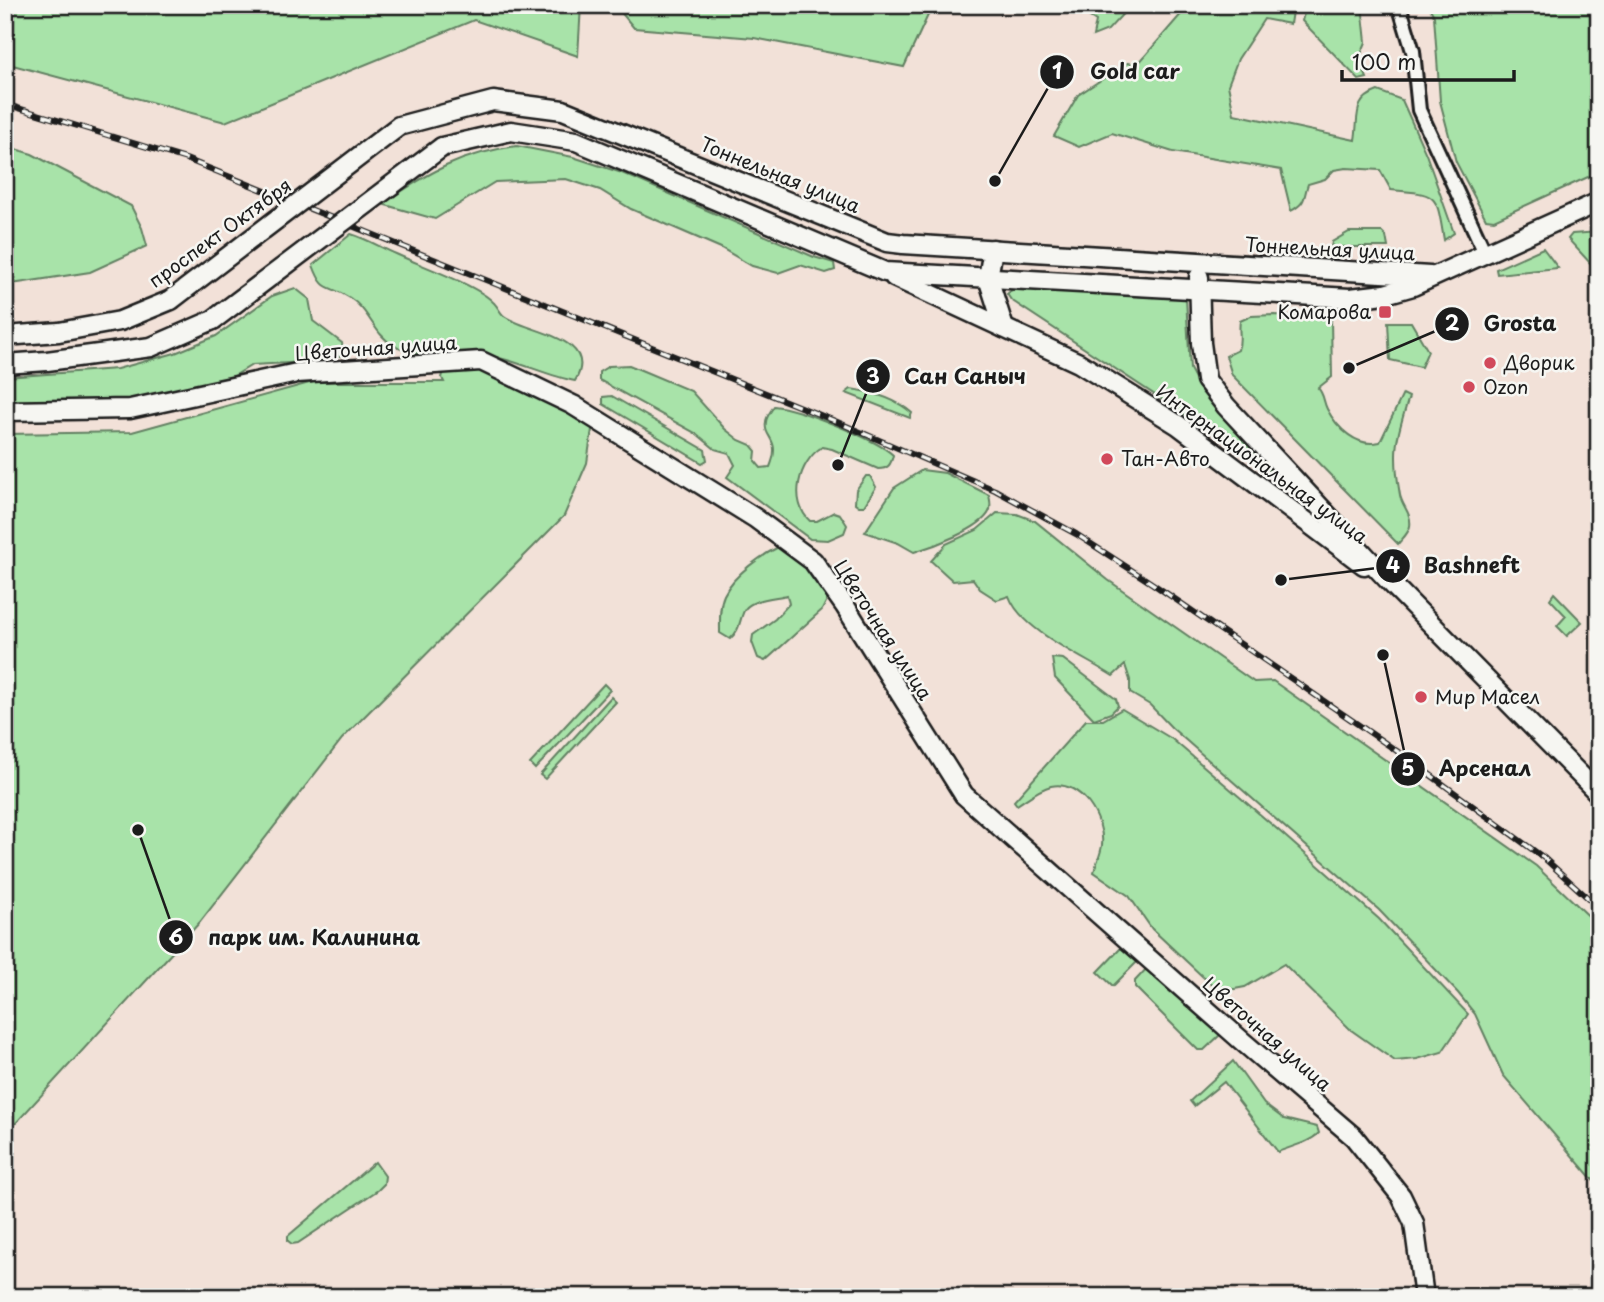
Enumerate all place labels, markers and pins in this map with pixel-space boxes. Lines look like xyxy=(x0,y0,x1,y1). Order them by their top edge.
callout: Gold car xyxy=(1040,51,1195,93)
place label: Комарова xyxy=(1278,297,1371,325)
callout: Grosta xyxy=(1434,303,1570,345)
marker: Комарова xyxy=(1377,304,1393,320)
place label: Дворик xyxy=(1503,348,1575,376)
callout: Сан Саныч xyxy=(855,355,1040,397)
marker: Дворик xyxy=(1482,355,1498,371)
place label: Ozon xyxy=(1483,372,1528,400)
marker: Ozon xyxy=(1461,379,1477,395)
place label: Тан-Авто xyxy=(1121,444,1210,472)
marker: Тан-Авто xyxy=(1099,451,1115,467)
callout: Bashneft xyxy=(1375,545,1535,587)
place label: Мир Масел xyxy=(1435,682,1540,710)
marker: Мир Масел xyxy=(1413,689,1429,705)
callout: Арсенал xyxy=(1390,748,1545,790)
callout: парк им. Калинина xyxy=(159,916,435,958)

